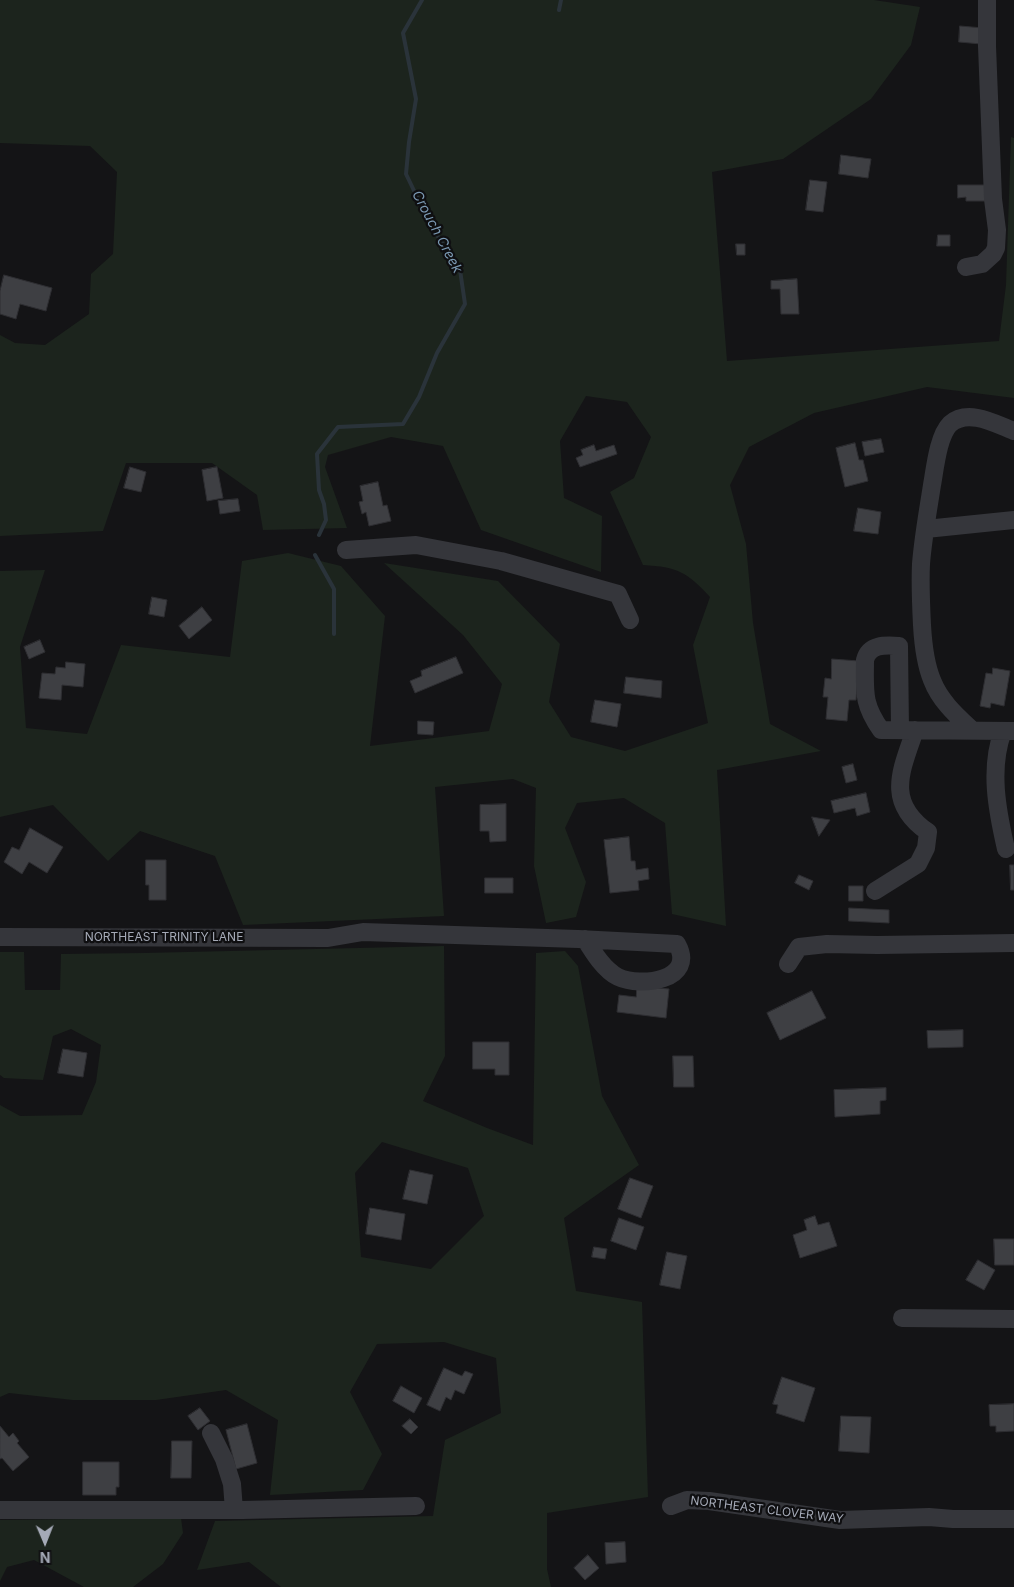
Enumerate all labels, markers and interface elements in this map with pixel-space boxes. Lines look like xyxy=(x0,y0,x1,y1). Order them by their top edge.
water label: Crouch Creek xyxy=(408,188,466,276)
street label: NORTHEAST TRINITY LANE xyxy=(85,930,243,944)
street label: NORTHEAST CLOVER WAY xyxy=(690,1493,844,1527)
north arrow xyxy=(20,1517,70,1567)
text: N xyxy=(40,1549,51,1566)

